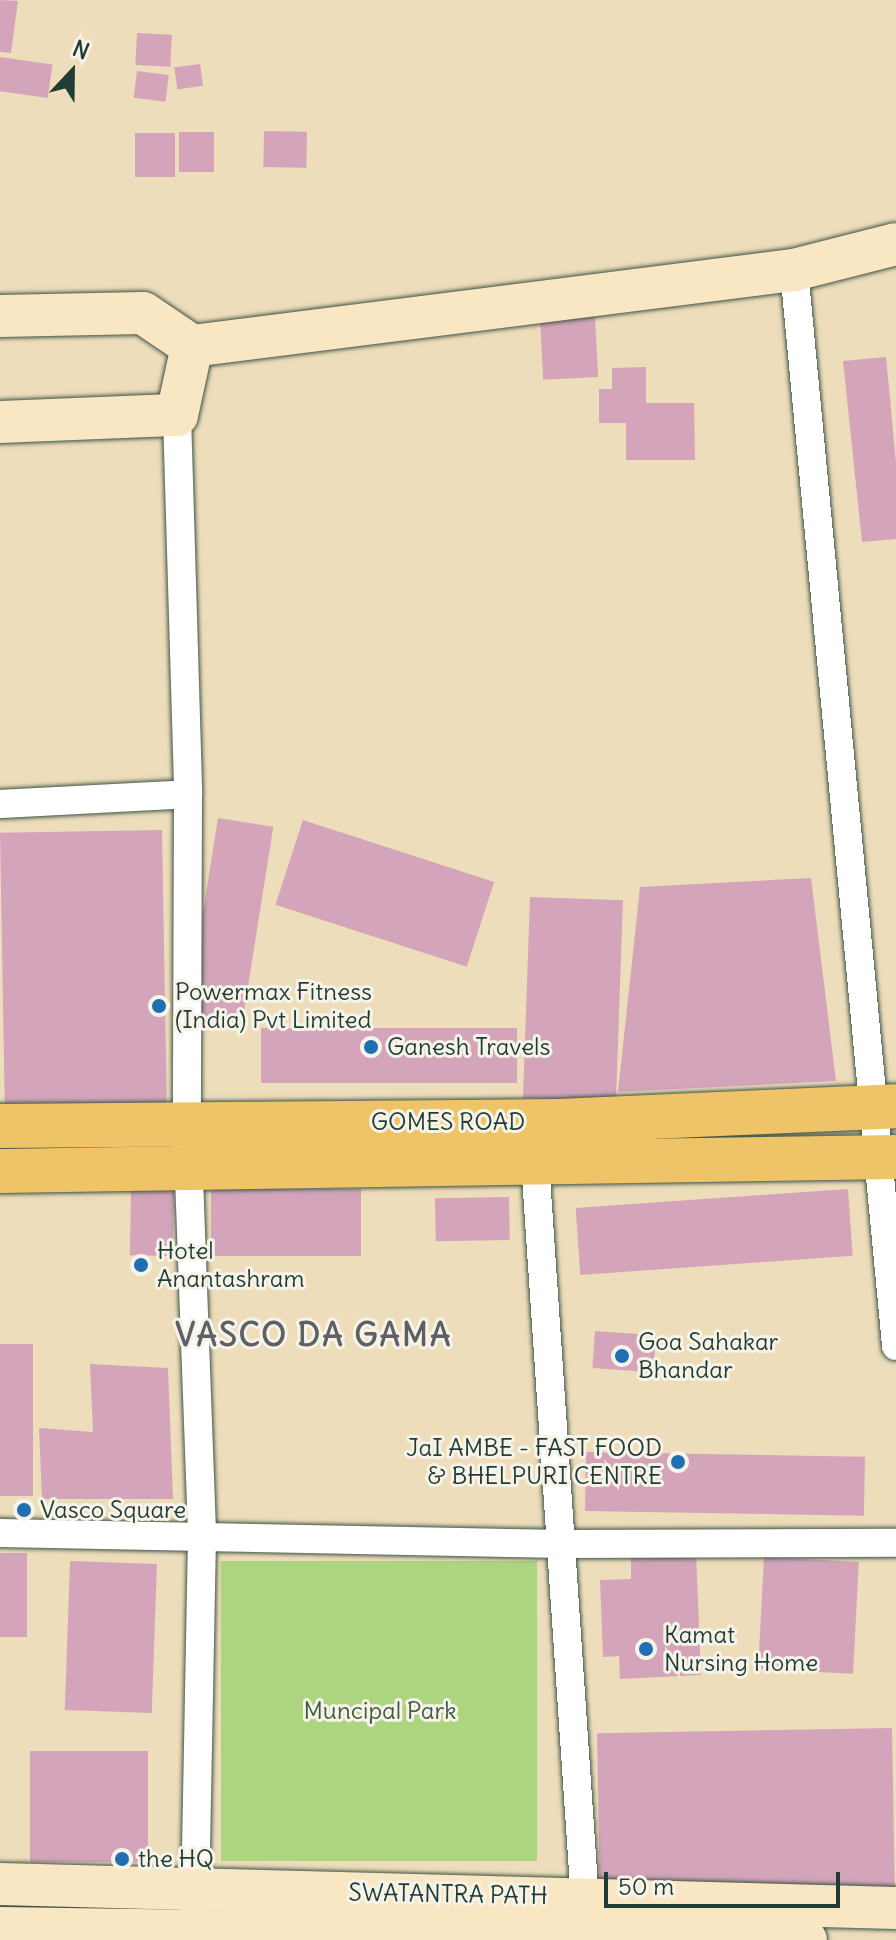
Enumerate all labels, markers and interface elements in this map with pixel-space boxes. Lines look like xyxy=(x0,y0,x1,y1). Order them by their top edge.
north arrow xyxy=(32,32,112,112)
text: N xyxy=(69,34,93,66)
place label: Powermax Fitness (India) Pvt Limited xyxy=(175,978,372,1034)
marker: Powermax Fitness (India) Pvt Limited xyxy=(150,997,168,1015)
place label: Ganesh Travels xyxy=(387,1033,550,1061)
marker: Ganesh Travels xyxy=(362,1038,380,1056)
street label: GOMES ROAD xyxy=(371,1108,525,1136)
place label: Hotel Anantashram xyxy=(157,1237,305,1293)
marker: Hotel Anantashram xyxy=(132,1256,150,1274)
district label: VASCO DA GAMA xyxy=(175,1316,453,1354)
place label: Goa Sahakar Bhandar xyxy=(638,1328,778,1384)
marker: Goa Sahakar Bhandar xyxy=(613,1347,631,1365)
place label: JaI AMBE - FAST FOOD & BHELPURI CENTRE xyxy=(406,1434,662,1490)
marker: JaI AMBE - FAST FOOD & BHELPURI CENTRE xyxy=(669,1453,687,1471)
place label: Vasco Square xyxy=(40,1496,186,1524)
marker: Vasco Square xyxy=(15,1501,33,1519)
place label: Kamat Nursing Home xyxy=(664,1621,818,1677)
marker: Kamat Nursing Home xyxy=(635,1638,657,1660)
park label: Muncipal Park xyxy=(304,1697,456,1725)
place label: the HQ xyxy=(138,1845,214,1873)
marker: the HQ xyxy=(113,1850,131,1868)
scale bar xyxy=(608,1856,844,1906)
text: 50 m xyxy=(618,1871,674,1901)
street label: SWATANTRA PATH xyxy=(348,1878,548,1910)

